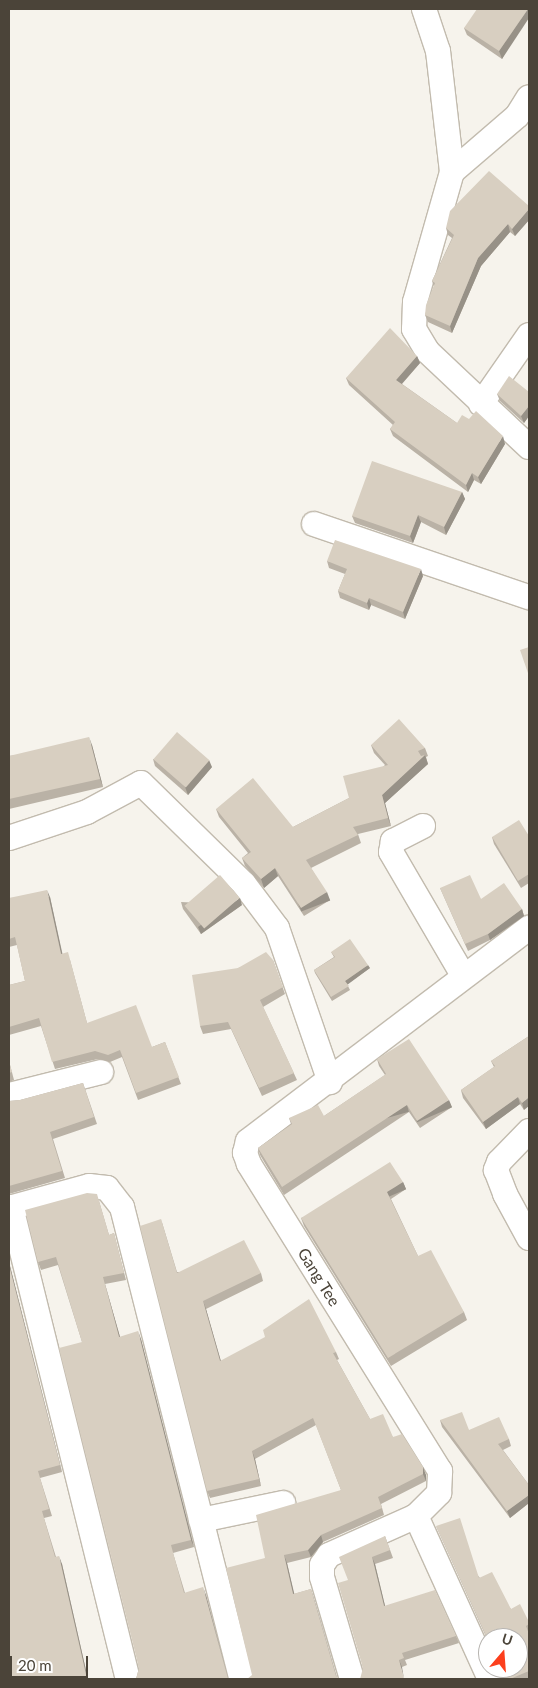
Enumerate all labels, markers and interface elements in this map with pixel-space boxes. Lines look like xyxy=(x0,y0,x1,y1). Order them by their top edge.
street label: Gang Tee xyxy=(294,1244,344,1310)
north arrow xyxy=(478,1628,528,1678)
text: U xyxy=(500,1630,515,1649)
scale bar xyxy=(12,1646,90,1678)
text: 20 m xyxy=(18,1656,52,1674)

